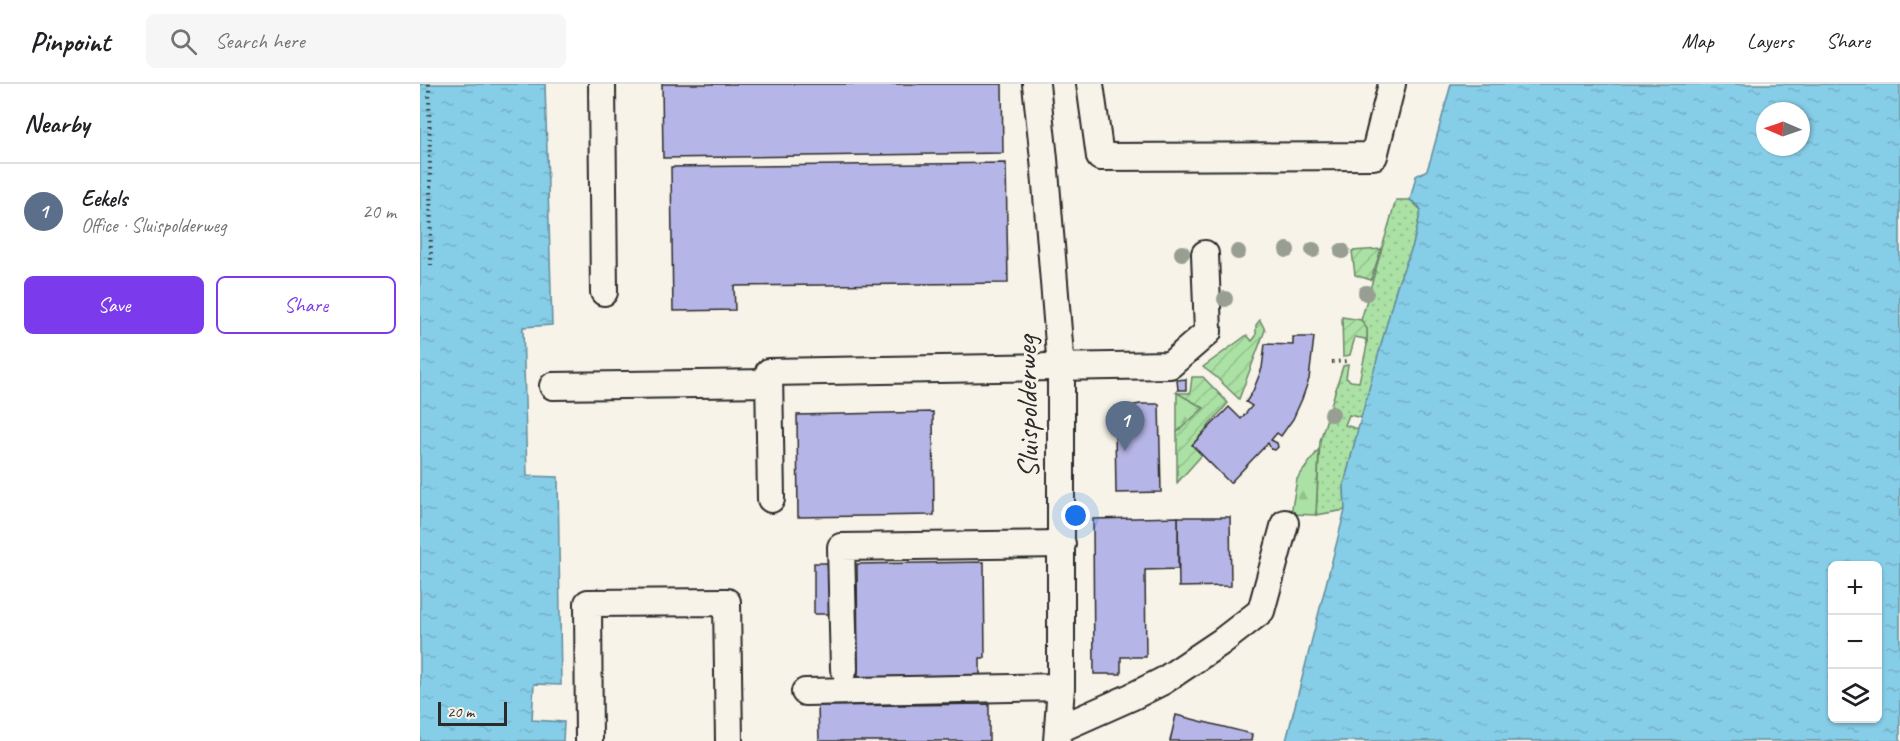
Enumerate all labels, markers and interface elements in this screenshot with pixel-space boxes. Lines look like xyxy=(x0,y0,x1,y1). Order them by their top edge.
search box xyxy=(146,14,566,68)
text: Pinpoint xyxy=(30,24,110,59)
icon: search xyxy=(167,25,200,58)
text: Search here xyxy=(215,27,305,55)
text: Map xyxy=(1681,28,1714,54)
text: Layers xyxy=(1747,28,1793,54)
text: Share xyxy=(1826,28,1870,54)
north arrow xyxy=(1756,102,1810,156)
text: Nearby xyxy=(24,107,89,140)
text: Eekels xyxy=(81,185,127,213)
text: 1 xyxy=(39,199,48,224)
text: 20 m xyxy=(362,199,396,224)
text: Office · Sluispolderweg xyxy=(81,213,226,238)
button: Save xyxy=(24,276,204,334)
button: Share xyxy=(216,276,396,334)
street label: Sluispolderweg xyxy=(1007,333,1047,479)
pin: 1 xyxy=(1106,402,1144,451)
your location xyxy=(1061,501,1090,530)
map controls xyxy=(1828,561,1882,723)
button: + xyxy=(1828,561,1882,615)
button: − xyxy=(1828,615,1882,669)
button: layers xyxy=(1828,669,1882,723)
scale bar xyxy=(438,699,507,726)
text: 20 m xyxy=(447,702,474,722)

